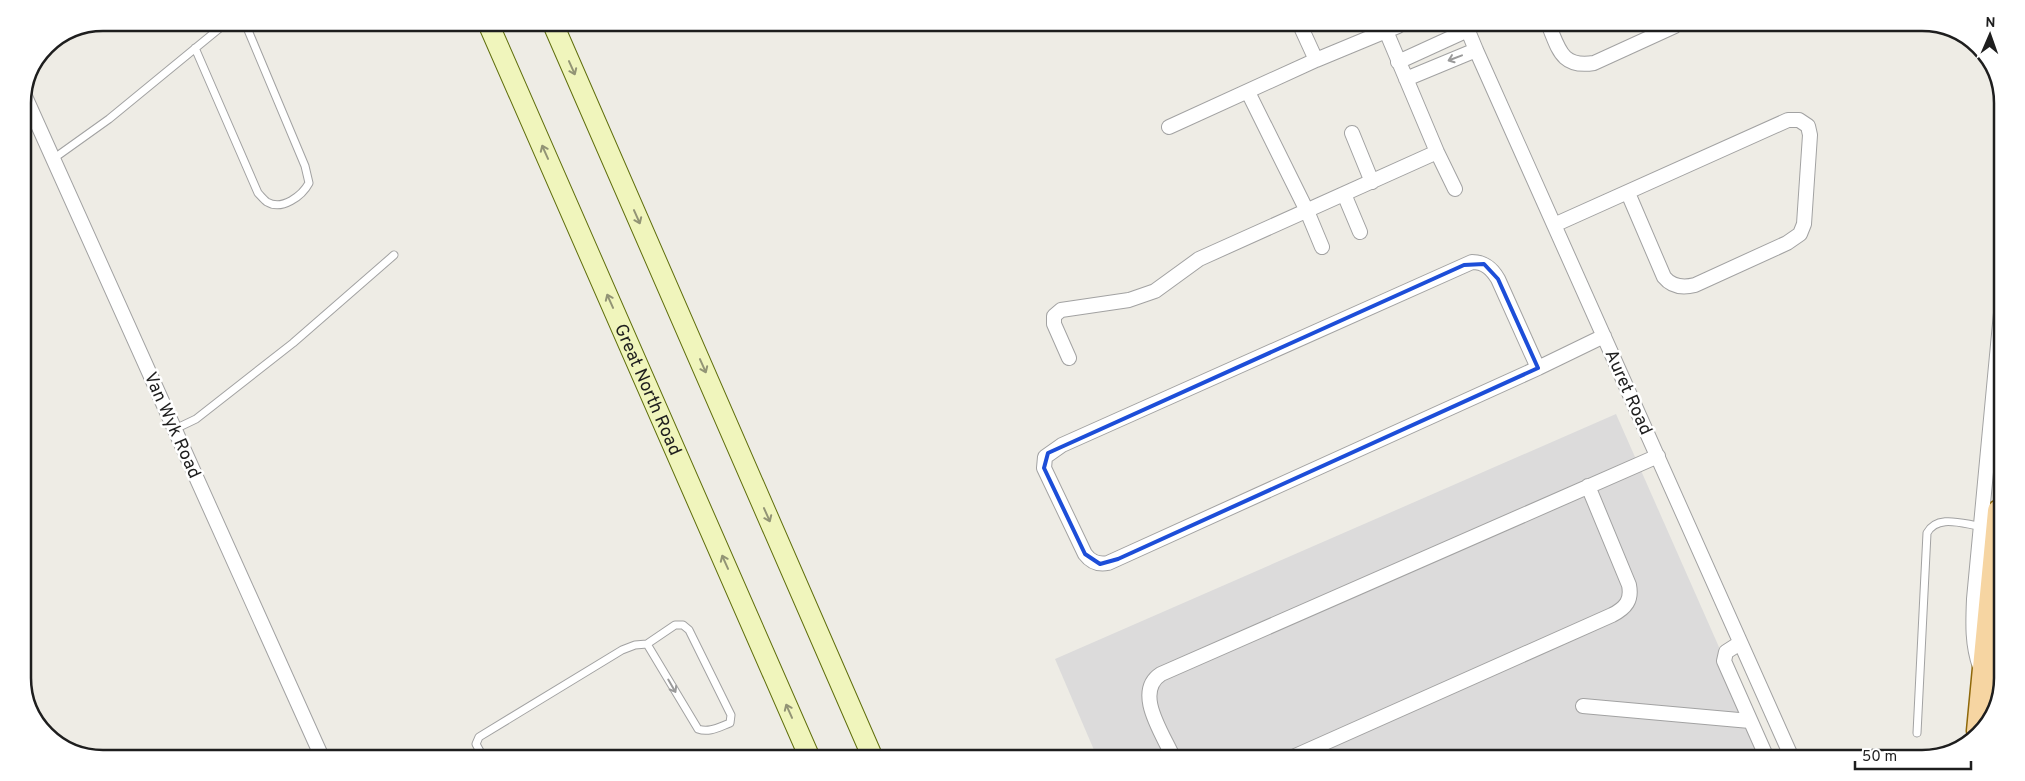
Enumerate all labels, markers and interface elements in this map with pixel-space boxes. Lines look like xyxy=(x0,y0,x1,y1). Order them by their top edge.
north arrow xyxy=(1965,10,2015,60)
text: N xyxy=(1985,15,1996,32)
one-way arrow xyxy=(1448,54,1464,63)
one-way arrow xyxy=(568,60,578,75)
one-way arrow xyxy=(539,145,549,160)
one-way arrow xyxy=(633,209,643,224)
one-way arrow xyxy=(605,294,615,309)
street label: Great North Road xyxy=(608,321,686,459)
street label: Auret Road xyxy=(1599,346,1657,439)
one-way arrow xyxy=(698,358,708,373)
street label: Van Wyk Road xyxy=(138,369,205,482)
one-way arrow xyxy=(763,507,773,522)
one-way arrow xyxy=(719,555,729,570)
one-way arrow xyxy=(667,679,677,693)
one-way arrow xyxy=(784,704,794,719)
scale bar xyxy=(1855,738,1971,770)
text: 50 m xyxy=(1862,748,1897,767)

